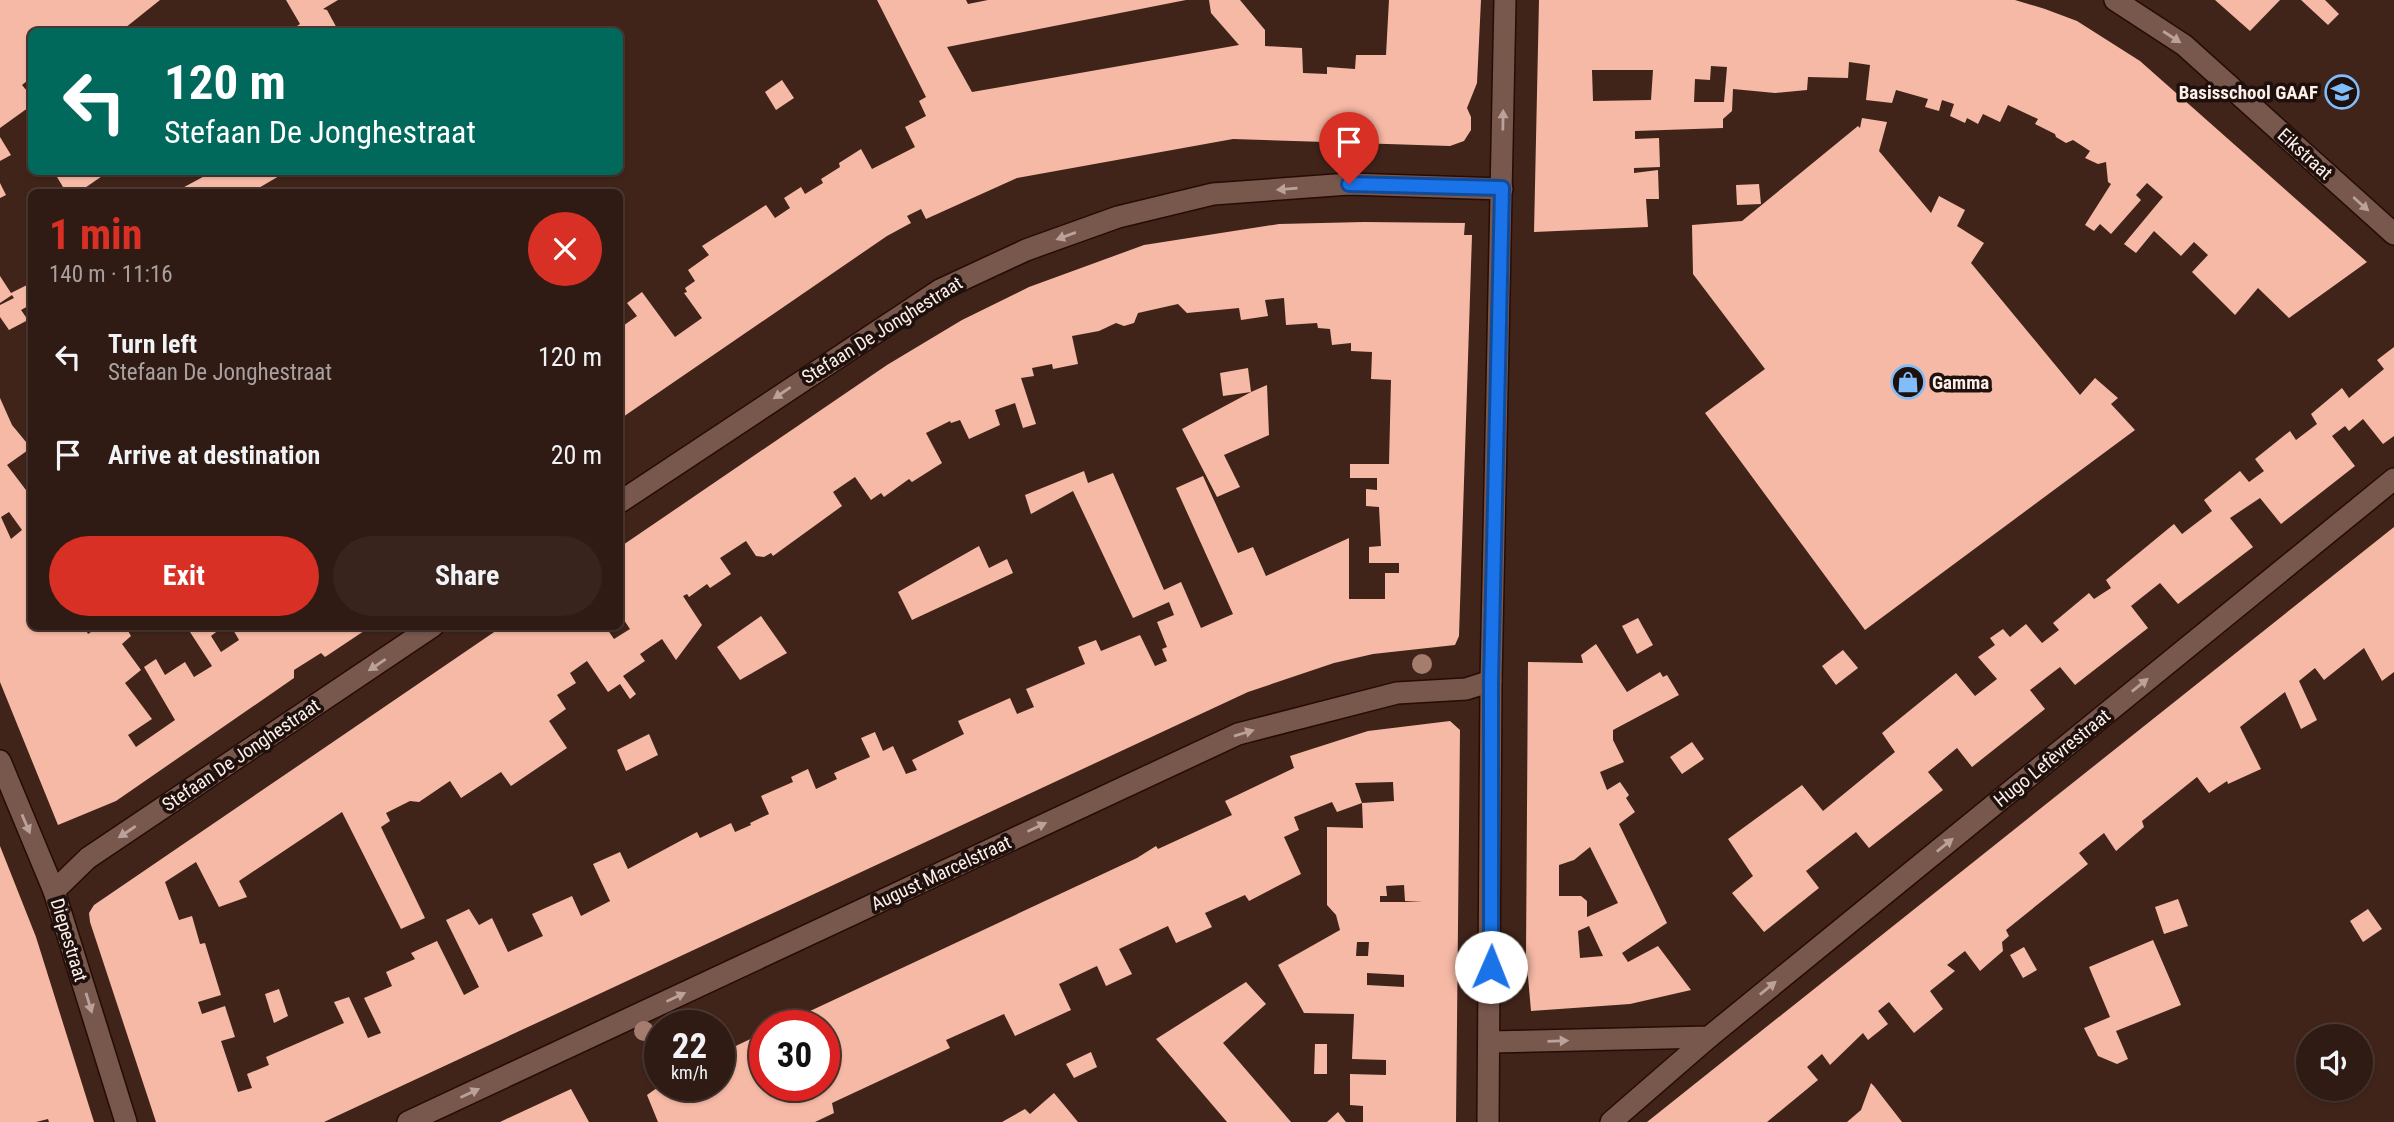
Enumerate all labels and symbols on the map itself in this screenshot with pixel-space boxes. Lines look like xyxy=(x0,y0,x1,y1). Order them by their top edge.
one-way arrow xyxy=(2163,30,2182,43)
school or university icon: Basisschool GAAF xyxy=(2323,73,2361,111)
place label: Basisschool GAAF xyxy=(2179,81,2318,104)
one-way arrow xyxy=(1498,109,1509,131)
pin xyxy=(1319,112,1379,184)
street label: Eikstraat xyxy=(2273,123,2337,185)
one-way arrow xyxy=(1276,184,1298,195)
one-way arrow xyxy=(2352,196,2370,212)
one-way arrow xyxy=(1055,231,1076,242)
street label: Stefaan De Jonghestraat xyxy=(797,271,967,389)
shop icon: Gamma xyxy=(1889,363,1927,401)
place label: Gamma xyxy=(1932,371,1989,394)
one-way arrow xyxy=(773,386,791,400)
one-way arrow xyxy=(367,658,387,671)
one-way arrow xyxy=(2131,678,2149,693)
street label: Stefaan De Jonghestraat xyxy=(158,694,324,816)
street label: Hugo Lefèvrestraat xyxy=(1989,704,2115,812)
one-way arrow xyxy=(1234,727,1255,737)
one-way arrow xyxy=(21,814,32,835)
one-way arrow xyxy=(1027,822,1047,833)
one-way arrow xyxy=(118,825,136,839)
street label: August Marcelstraat xyxy=(867,830,1015,916)
one-way arrow xyxy=(1935,837,1953,852)
street label: Diepestraat xyxy=(45,896,93,984)
position arrow xyxy=(1454,930,1528,1004)
one-way arrow xyxy=(1759,981,1777,996)
one-way arrow xyxy=(666,991,686,1002)
one-way arrow xyxy=(84,993,94,1014)
speed limit sign: 30 xyxy=(749,1010,840,1101)
one-way arrow xyxy=(1547,1035,1569,1047)
one-way arrow xyxy=(460,1087,480,1099)

